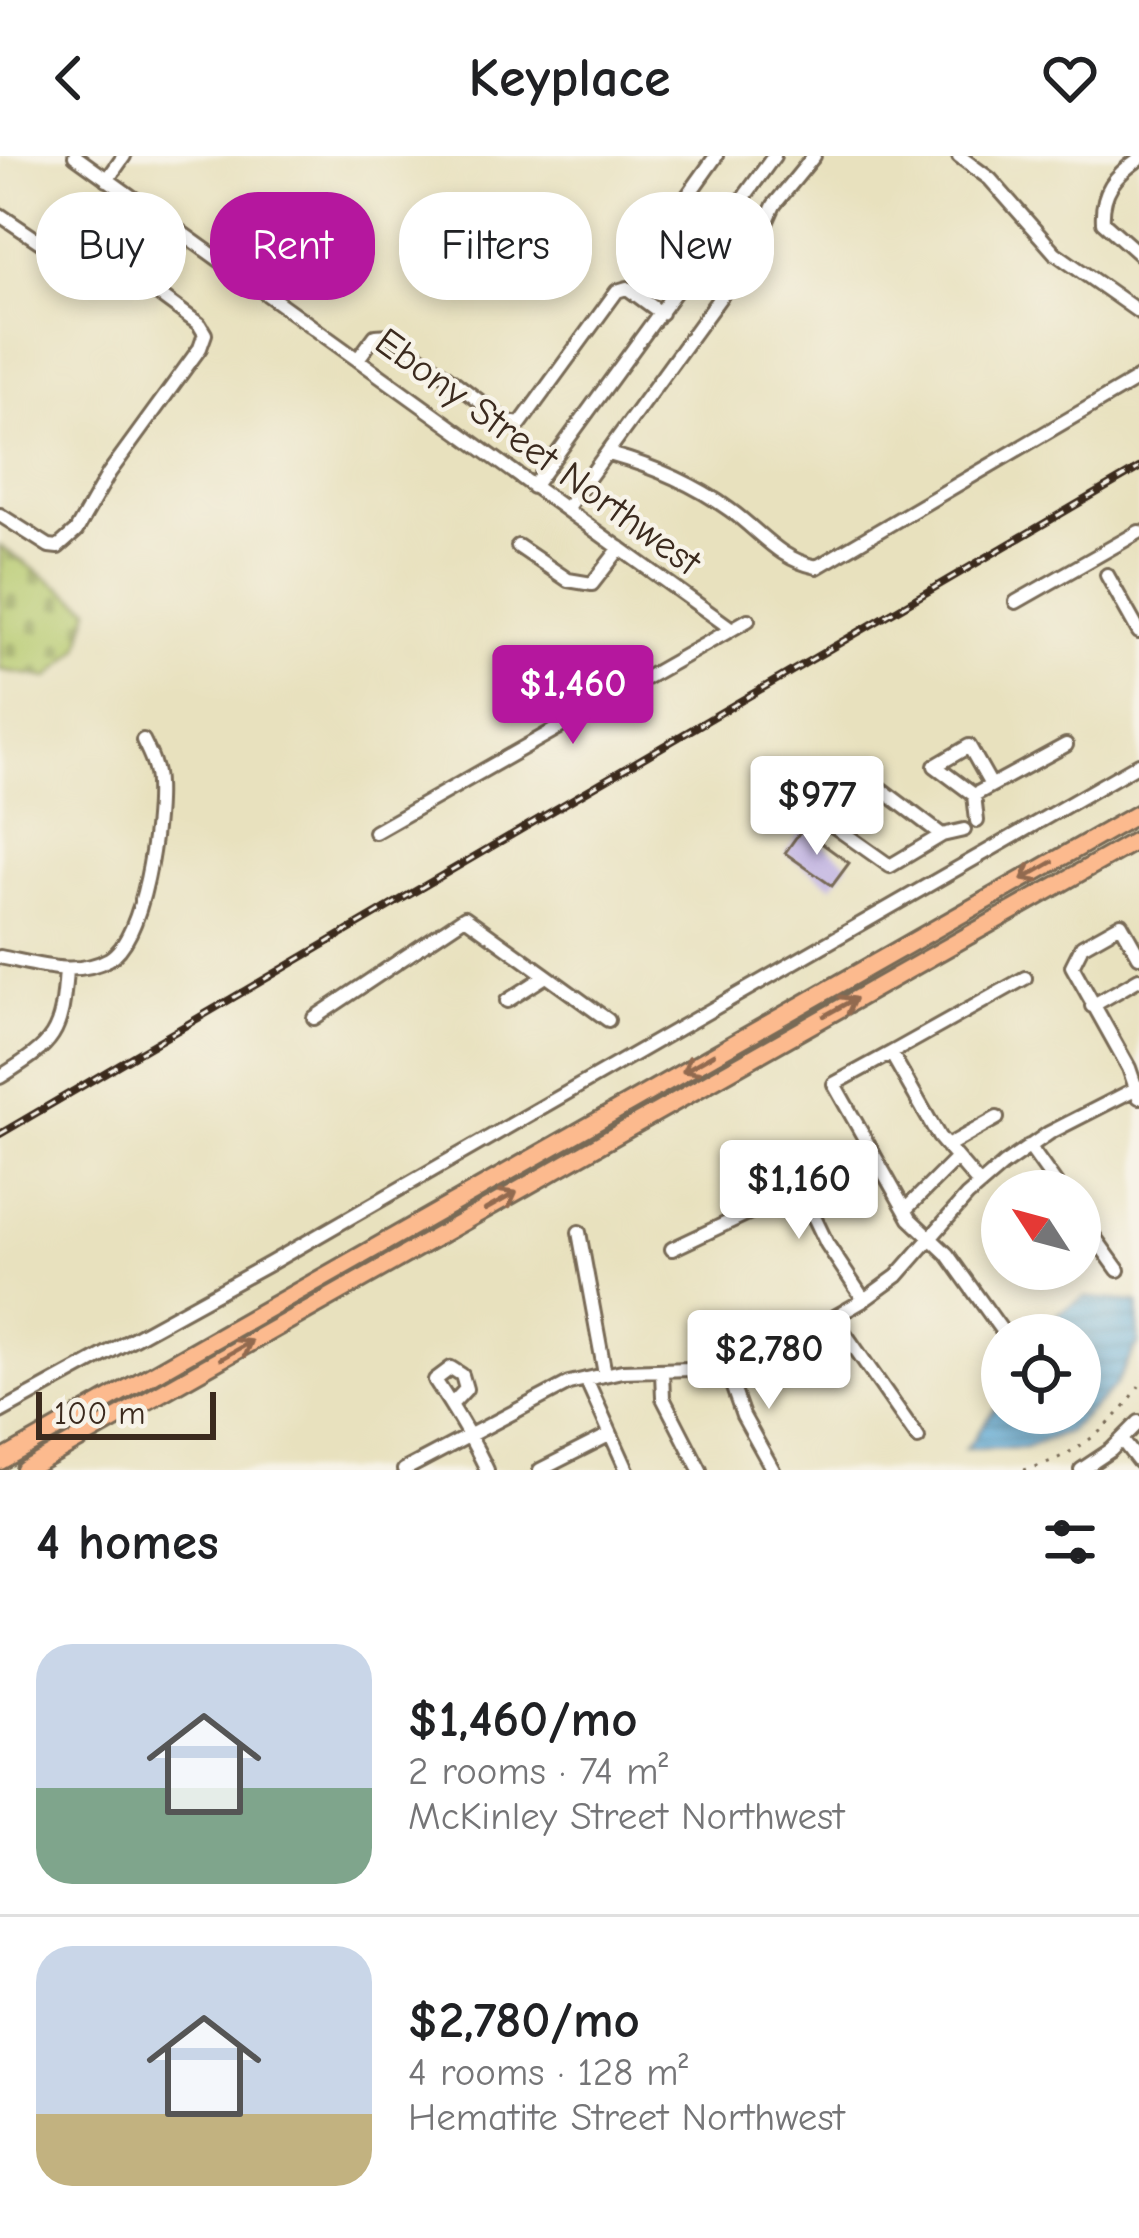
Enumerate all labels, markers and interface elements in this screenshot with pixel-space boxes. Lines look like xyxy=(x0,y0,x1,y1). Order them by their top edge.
icon: back xyxy=(36,45,102,111)
icon: heart xyxy=(1037,45,1103,111)
text: Keyplace xyxy=(469,47,670,110)
chip: Buy xyxy=(36,192,186,300)
chip: Rent xyxy=(210,192,375,300)
chip: Filters xyxy=(399,192,592,300)
chip: New xyxy=(616,192,774,300)
street label: Ebony Street Northwest xyxy=(367,319,711,586)
pin: $1,460 xyxy=(475,645,671,747)
text: $1,460 xyxy=(519,661,627,706)
pin: $977 xyxy=(746,756,888,858)
text: $977 xyxy=(778,772,856,817)
one-way arrow xyxy=(1020,860,1055,883)
one-way arrow xyxy=(821,995,856,1018)
one-way arrow xyxy=(681,1052,716,1076)
pin: $1,160 xyxy=(701,1140,897,1242)
text: $1,160 xyxy=(747,1156,851,1201)
north arrow xyxy=(981,1170,1101,1290)
map controls xyxy=(981,1170,1101,1434)
one-way arrow xyxy=(483,1188,518,1212)
pin: $2,780 xyxy=(671,1310,867,1412)
button: locate xyxy=(981,1314,1101,1434)
text: $2,780 xyxy=(714,1326,824,1371)
one-way arrow xyxy=(218,1338,253,1362)
scale bar xyxy=(36,1386,216,1439)
text: 100 m xyxy=(54,1394,146,1432)
icon: filters xyxy=(1037,1509,1103,1575)
text: 4 homes xyxy=(36,1513,219,1572)
text: $1,460/mo xyxy=(408,1690,638,1749)
icon: home xyxy=(132,1692,276,1836)
text: 2 rooms · 74 m² xyxy=(408,1749,668,1794)
text: McKinley Street Northwest xyxy=(408,1794,844,1839)
text: $2,780/mo xyxy=(408,1991,640,2050)
icon: home xyxy=(132,1994,276,2138)
text: 4 rooms · 128 m² xyxy=(408,2050,688,2095)
text: Hematite Street Northwest xyxy=(408,2095,845,2140)

